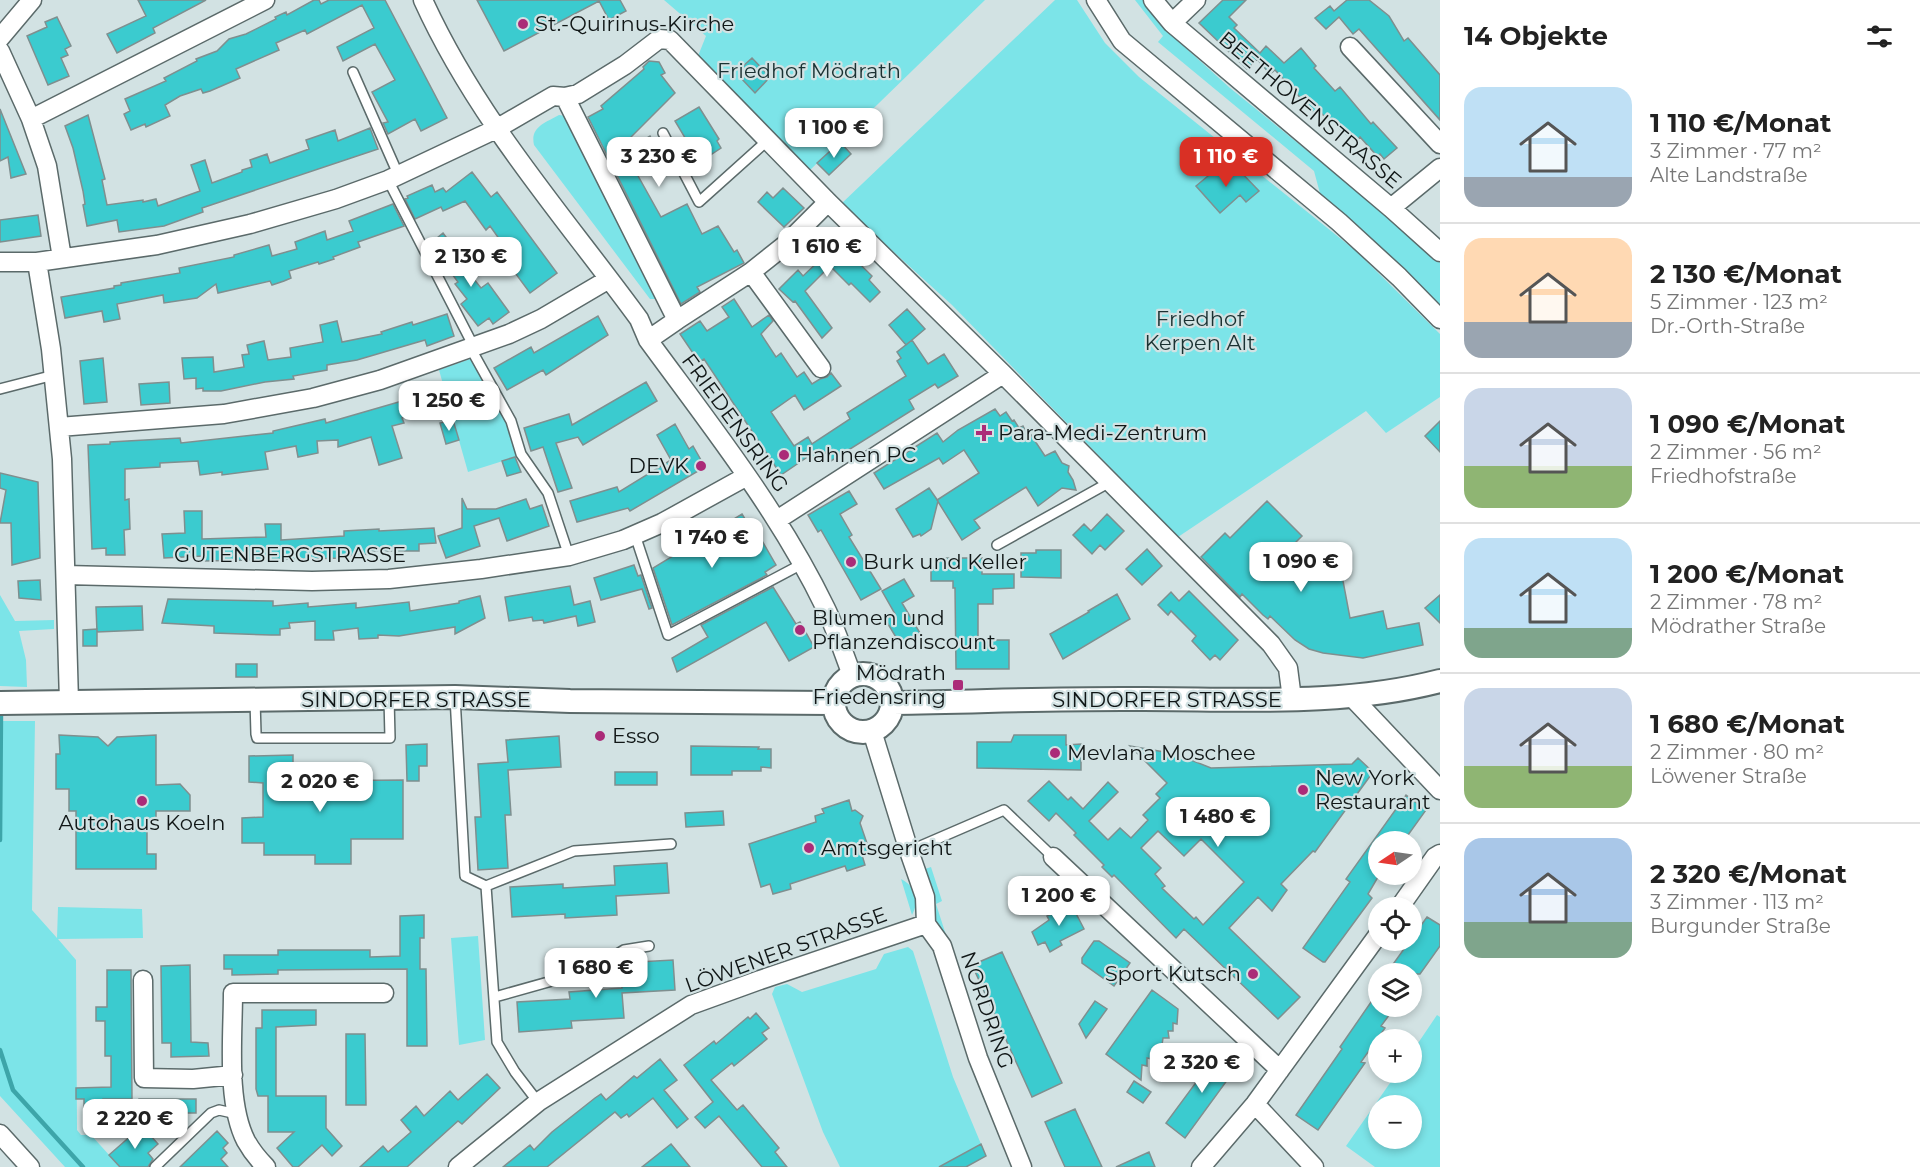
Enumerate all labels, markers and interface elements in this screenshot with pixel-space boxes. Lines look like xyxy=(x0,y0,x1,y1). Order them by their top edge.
place label: St.-Quirinus-Kirche xyxy=(535,11,734,36)
marker: St.-Quirinus-Kirche xyxy=(516,17,530,31)
text: 14 Objekte xyxy=(1464,20,1608,52)
icon: filters xyxy=(1863,20,1896,53)
street label: BEETHOVENSTRASSE xyxy=(1214,26,1407,193)
park label: Friedhof Mödrath xyxy=(717,58,901,83)
text: 1 110 €/Monat xyxy=(1650,107,1831,139)
pin: 1 100 € xyxy=(779,108,889,159)
icon: home xyxy=(1512,111,1584,183)
text: 1 100 € xyxy=(799,115,869,139)
pin: 3 230 € xyxy=(604,137,714,188)
pin: 1 110 € xyxy=(1171,137,1281,188)
text: 3 Zimmer · 77 m² xyxy=(1650,139,1822,163)
text: 3 230 € xyxy=(621,144,697,168)
text: 1 110 € xyxy=(1194,144,1258,168)
text: Alte Landstraße xyxy=(1650,163,1808,187)
pin: 1 610 € xyxy=(772,227,882,278)
text: 1 610 € xyxy=(792,234,862,258)
pin: 2 130 € xyxy=(416,237,526,288)
text: 2 130 € xyxy=(435,244,507,268)
text: 2 130 €/Monat xyxy=(1650,258,1842,290)
icon: home xyxy=(1512,262,1584,334)
text: 5 Zimmer · 123 m² xyxy=(1650,290,1828,314)
park label: Friedhof Kerpen Alt xyxy=(1144,306,1256,355)
text: Dr.-Orth-Straße xyxy=(1650,314,1805,338)
street label: FRIEDENSRING xyxy=(677,349,794,497)
pin: 1 250 € xyxy=(394,381,504,432)
text: 1 250 € xyxy=(413,388,485,412)
text: 1 090 €/Monat xyxy=(1650,408,1845,440)
icon: home xyxy=(1512,412,1584,484)
place label: Para-Medi-Zentrum xyxy=(998,420,1207,445)
marker: Para-Medi-Zentrum xyxy=(975,424,993,442)
text: 2 Zimmer · 56 m² xyxy=(1650,440,1822,464)
place label: Hahnen PC xyxy=(796,442,916,467)
marker: Hahnen PC xyxy=(777,448,791,462)
place label: DEVK xyxy=(629,453,689,478)
marker: DEVK xyxy=(694,459,708,473)
text: Friedhofstraße xyxy=(1650,464,1797,488)
pin: 1 740 € xyxy=(657,518,767,569)
text: 1 740 € xyxy=(675,525,749,549)
street label: GUTENBERGSTRASSE xyxy=(174,542,406,567)
pin: 1 090 € xyxy=(1246,542,1356,593)
place label: Burk und Keller xyxy=(863,549,1027,574)
text: 1 090 € xyxy=(1263,549,1339,573)
marker: Burk und Keller xyxy=(844,555,858,569)
text: 1 200 €/Monat xyxy=(1650,558,1844,590)
icon: home xyxy=(1512,562,1584,634)
text: 2 Zimmer · 78 m² xyxy=(1650,590,1822,614)
place label: Blumen und Pflanzendiscount xyxy=(812,605,996,654)
text: Mödrather Straße xyxy=(1650,614,1826,638)
marker: Blumen und Pflanzendiscount xyxy=(793,623,807,637)
place label: Mödrath Friedensring xyxy=(812,660,946,709)
marker: Mödrath Friedensring xyxy=(951,678,965,692)
street label: SINDORFER STRASSE xyxy=(301,687,531,712)
street label: SINDORFER STRASSE xyxy=(1052,687,1282,712)
text: 1 680 €/Monat xyxy=(1650,708,1845,740)
icon: home xyxy=(1512,712,1584,784)
place label: Esso xyxy=(612,723,660,748)
marker: Esso xyxy=(593,729,607,743)
place label: Mevlana Moschee xyxy=(1067,740,1256,765)
text: 2 Zimmer · 80 m² xyxy=(1650,740,1824,764)
marker: Mevlana Moschee xyxy=(1048,746,1062,760)
pin: 2 020 € xyxy=(265,762,375,813)
text: Löwener Straße xyxy=(1650,764,1807,788)
place label: New York Restaurant xyxy=(1315,765,1430,814)
text: 2 020 € xyxy=(281,769,359,793)
marker: New York Restaurant xyxy=(1296,783,1310,797)
marker: Autohaus Koeln xyxy=(135,794,149,808)
pin: 1 480 € xyxy=(1163,797,1273,848)
text: 1 480 € xyxy=(1180,804,1256,828)
place label: Autohaus Koeln xyxy=(59,810,225,835)
north arrow xyxy=(1368,831,1422,885)
map controls xyxy=(1368,831,1422,1149)
place label: Amtsgericht xyxy=(821,835,952,860)
marker: Amtsgericht xyxy=(802,841,816,855)
text: 2 320 €/Monat xyxy=(1650,858,1847,890)
icon: home xyxy=(1512,862,1584,934)
pin: 1 200 € xyxy=(1004,876,1114,927)
text: 1 200 € xyxy=(1022,883,1096,907)
text: 3 Zimmer · 113 m² xyxy=(1650,890,1824,914)
button: locate xyxy=(1368,897,1422,951)
street label: LÖWENER STRASSE xyxy=(681,901,890,998)
text: Burgunder Straße xyxy=(1650,914,1831,938)
pin: 1 680 € xyxy=(541,948,651,999)
street label: NORDRING xyxy=(956,948,1019,1072)
text: 1 680 € xyxy=(559,955,633,979)
place label: Sport Kutsch xyxy=(1105,961,1241,986)
button: layers xyxy=(1368,963,1422,1017)
marker: Sport Kutsch xyxy=(1246,967,1260,981)
button: + xyxy=(1368,1029,1422,1083)
pin: 2 320 € xyxy=(1147,1043,1257,1094)
text: 2 320 € xyxy=(1164,1050,1240,1074)
button: − xyxy=(1368,1095,1422,1149)
pin: 2 220 € xyxy=(80,1099,190,1150)
text: 2 220 € xyxy=(97,1106,173,1130)

